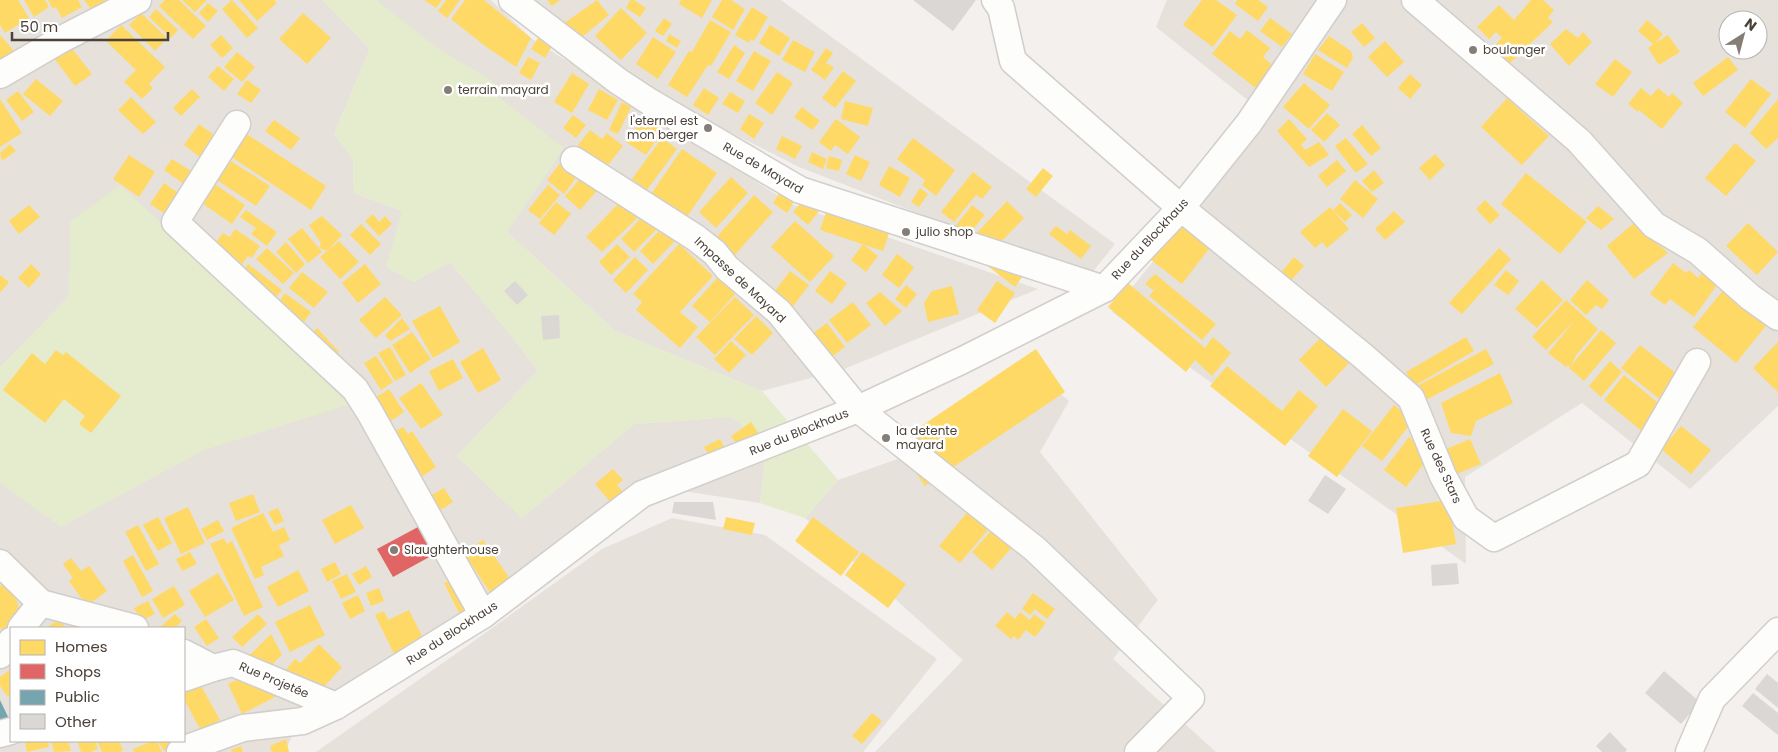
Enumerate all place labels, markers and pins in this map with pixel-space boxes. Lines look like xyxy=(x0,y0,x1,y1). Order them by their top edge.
place label: boulanger xyxy=(1483,41,1546,58)
marker: boulanger xyxy=(1467,44,1479,56)
place label: terrain mayard xyxy=(458,81,549,98)
marker: terrain mayard xyxy=(442,84,454,96)
place label: l'eternel est mon berger xyxy=(627,112,699,143)
marker: l'eternel est mon berger xyxy=(702,122,714,134)
place label: julio shop xyxy=(915,223,973,240)
marker: julio shop xyxy=(900,226,912,238)
place label: la detente mayard xyxy=(896,422,957,453)
marker: la detente mayard xyxy=(880,432,892,444)
place label: Slaughterhouse xyxy=(404,541,499,558)
marker: Slaughterhouse xyxy=(388,544,400,556)

